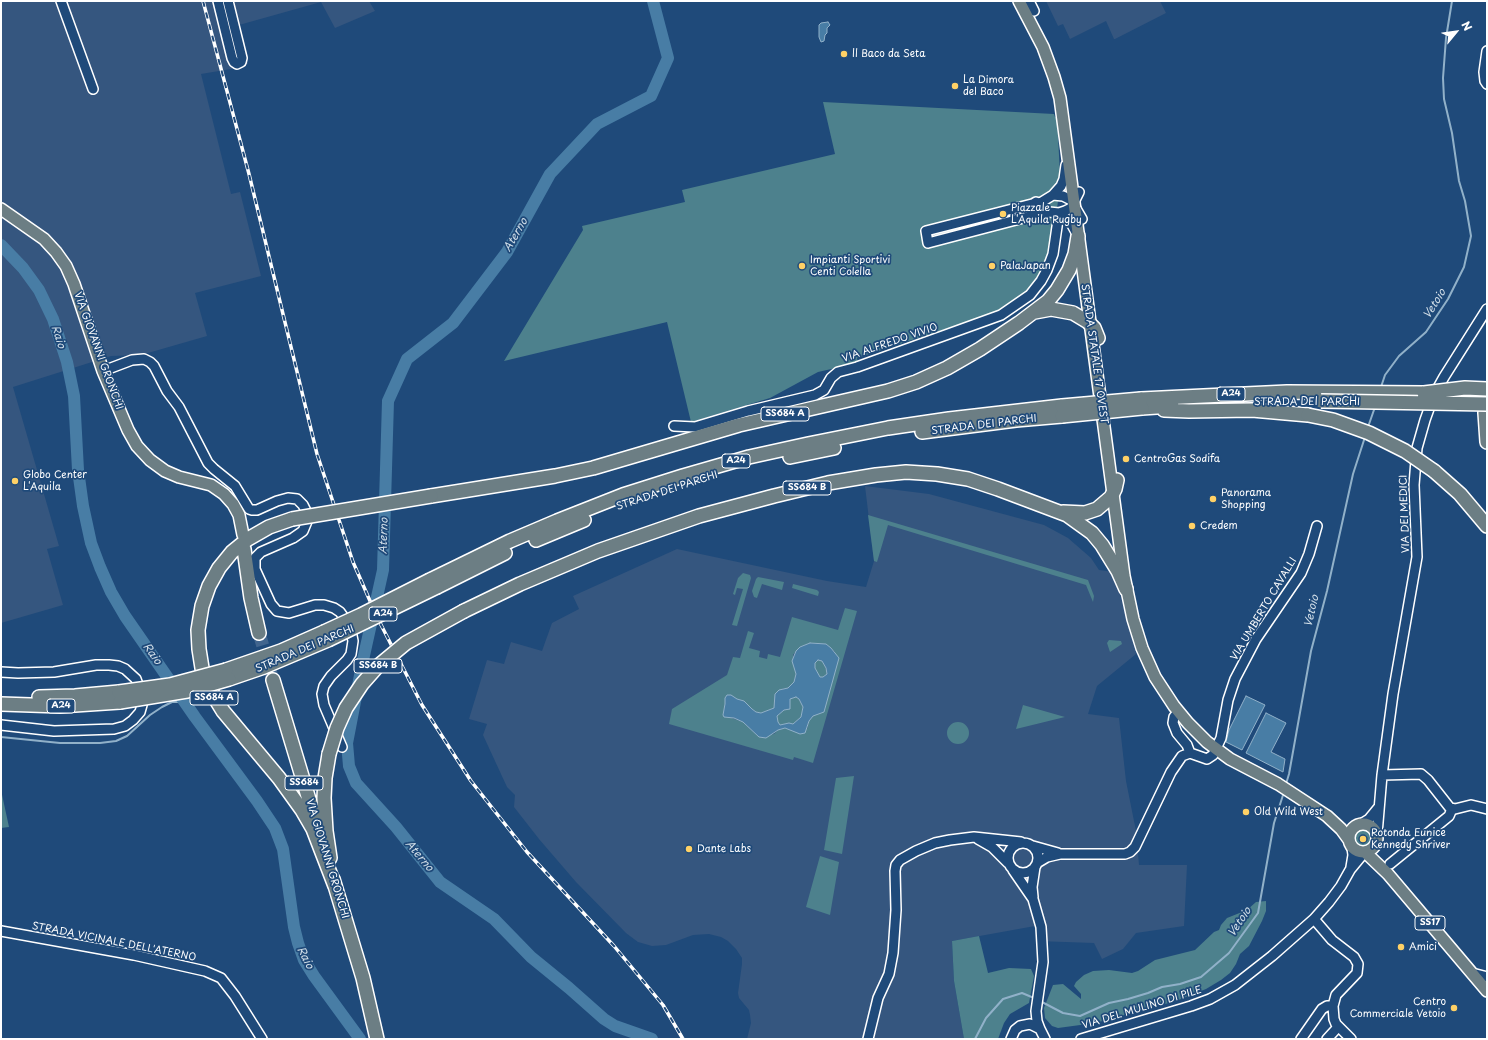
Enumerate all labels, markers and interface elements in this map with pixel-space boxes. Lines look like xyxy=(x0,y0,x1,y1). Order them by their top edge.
north arrow xyxy=(1436,12,1476,52)
text: N xyxy=(1457,18,1476,34)
place label: Il Baco da Seta xyxy=(852,48,925,60)
marker: Il Baco da Seta xyxy=(839,49,849,59)
place label: La Dimora del Baco xyxy=(963,74,1014,98)
marker: La Dimora del Baco xyxy=(950,81,960,91)
place label: Piazzale L'Aquila Rugby xyxy=(1011,202,1082,226)
marker: Piazzale L'Aquila Rugby xyxy=(998,209,1008,219)
water label: Aterno xyxy=(501,216,531,254)
place label: Impianti Sportivi Centi Colella xyxy=(810,254,890,278)
place label: PalaJapan xyxy=(1000,260,1051,272)
marker: Impianti Sportivi Centi Colella xyxy=(797,261,807,271)
marker: PalaJapan xyxy=(987,261,997,271)
street label: STRADA STATALE 17 OVEST xyxy=(1078,283,1110,425)
water label: Vetoio xyxy=(1421,287,1449,321)
street label: VIA GIOVANNI GRONCHI xyxy=(71,291,125,411)
street label: VIA ALFREDO VIVIO xyxy=(841,321,939,365)
water label: Raio xyxy=(48,324,68,350)
road number: A24 xyxy=(1217,387,1245,401)
street label: STRADA DEI PARCHI xyxy=(1254,396,1360,408)
road number: SS684 A xyxy=(761,407,809,421)
street label: STRADA DEI PARCHI xyxy=(931,413,1037,437)
place label: CentroGas Sodifa xyxy=(1134,453,1220,465)
road number: A24 xyxy=(722,454,750,468)
marker: CentroGas Sodifa xyxy=(1121,454,1131,464)
place label: Globo Center L'Aquila xyxy=(23,469,87,492)
street label: STRADA DEI PARCHI xyxy=(615,469,719,513)
street label: VIA DEI MEDICI xyxy=(1398,475,1412,553)
marker: Globo Center L'Aquila xyxy=(10,476,20,486)
road number: SS684 B xyxy=(783,481,831,495)
place label: Panorama Shopping xyxy=(1221,487,1271,510)
marker: Panorama Shopping xyxy=(1208,494,1218,504)
water label: Aterno xyxy=(377,518,391,554)
place label: Credem xyxy=(1200,520,1238,532)
marker: Credem xyxy=(1187,521,1197,531)
street label: VIA UMBERTO CAVALLI xyxy=(1228,555,1300,663)
water label: Vetoio xyxy=(1302,594,1322,628)
road number: A24 xyxy=(369,607,397,621)
street label: STRADA DEI PARCHI xyxy=(254,623,356,675)
water label: Raio xyxy=(140,641,164,667)
road number: SS684 B xyxy=(354,659,402,673)
road number: SS684 A xyxy=(190,691,238,705)
road number: A24 xyxy=(47,699,75,713)
road number: SS684 xyxy=(285,776,323,790)
street label: VIA GIOVANNI GRONCHI xyxy=(303,798,351,920)
place label: Old Wild West xyxy=(1254,806,1323,818)
marker: Old Wild West xyxy=(1241,807,1251,817)
place label: Rotonda Eunice Kennedy Shriver xyxy=(1371,827,1450,850)
marker: Rotonda Eunice Kennedy Shriver xyxy=(1358,834,1368,844)
water label: Aterno xyxy=(402,838,436,874)
place label: Dante Labs xyxy=(697,843,751,855)
marker: Dante Labs xyxy=(684,844,694,854)
water label: Vetoio xyxy=(1225,905,1255,939)
road number: SS17 xyxy=(1415,916,1445,930)
street label: STRADA VICINALE DELL'ATERNO xyxy=(31,920,197,964)
place label: Amici xyxy=(1409,941,1437,953)
marker: Amici xyxy=(1396,942,1406,952)
water label: Raio xyxy=(294,945,316,971)
street label: VIA DEL MULINO DI PILE xyxy=(1081,984,1203,1032)
place label: Centro Commerciale Vetoio xyxy=(1350,996,1446,1020)
marker: Centro Commerciale Vetoio xyxy=(1449,1003,1459,1013)

